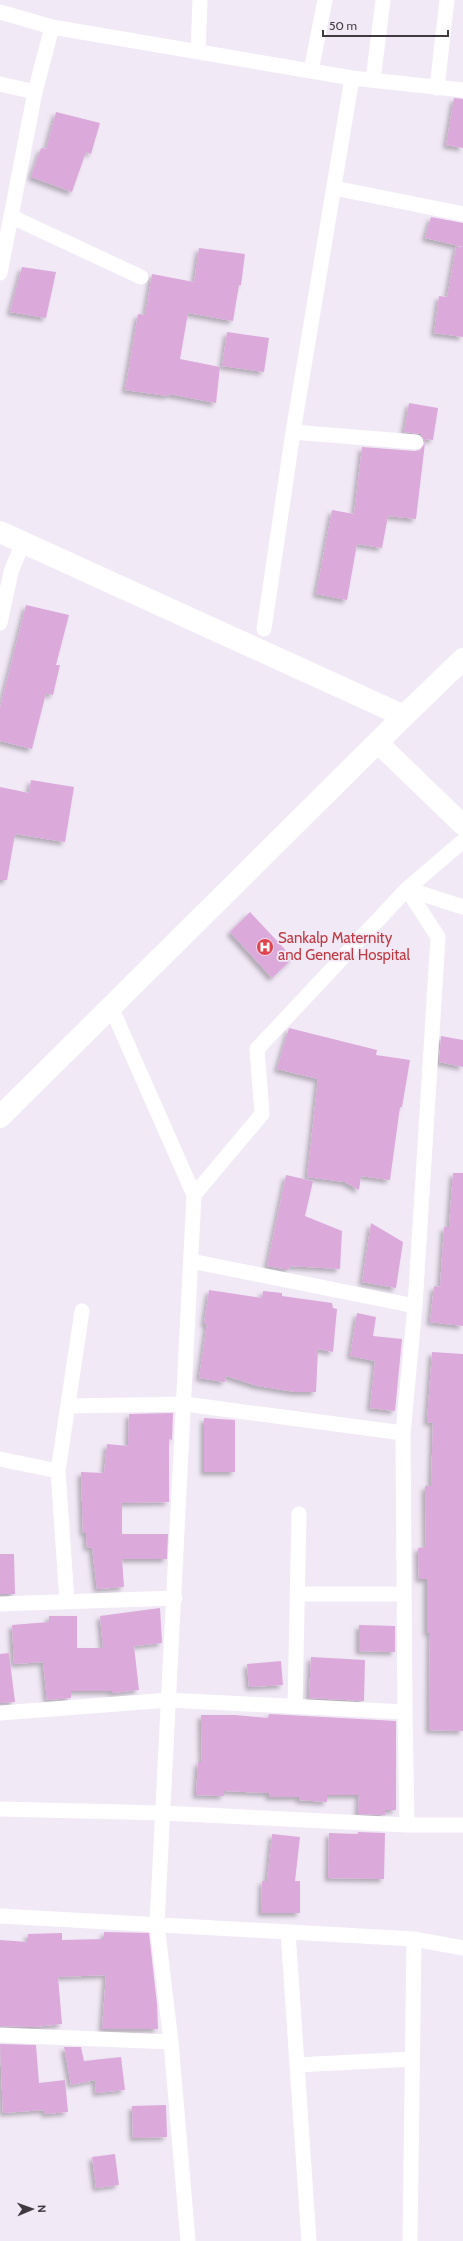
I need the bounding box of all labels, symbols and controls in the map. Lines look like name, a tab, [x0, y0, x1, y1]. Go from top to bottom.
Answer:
scale bar	[323, 12, 448, 38]
text: 50 m	[329, 18, 357, 33]
place label: Sankalp Maternity and General Hospital	[278, 929, 410, 964]
hospital icon: Sankalp Maternity and General Hospital	[255, 937, 275, 957]
north arrow	[12, 2189, 52, 2229]
text: N	[35, 2205, 49, 2213]

